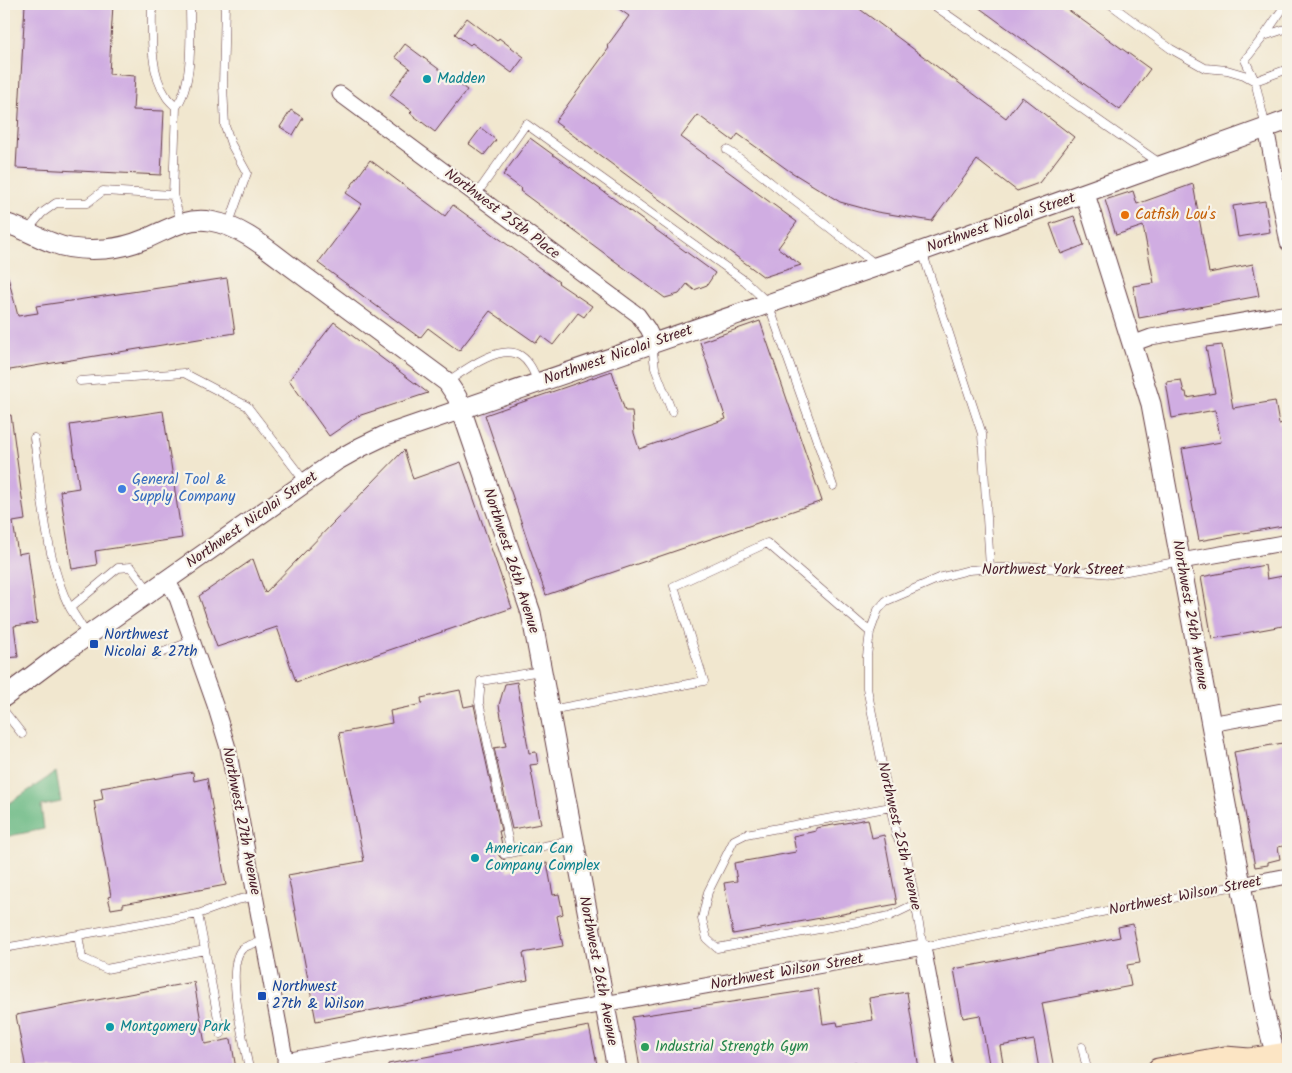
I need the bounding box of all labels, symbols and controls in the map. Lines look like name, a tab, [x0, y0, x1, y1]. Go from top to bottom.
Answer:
place label: Madden	[437, 67, 486, 91]
marker: Madden	[421, 73, 433, 85]
street label: Northwest 25th Place	[439, 162, 565, 266]
street label: Northwest Nicolai Street	[923, 186, 1079, 260]
place label: Catfish Lou's	[1135, 203, 1217, 227]
marker: Catfish Lou's	[1119, 209, 1131, 221]
street label: Northwest Nicolai Street	[540, 318, 696, 392]
street label: Northwest Nicolai Street	[181, 465, 323, 575]
place label: General Tool & Supply Company	[132, 468, 236, 509]
marker: General Tool & Supply Company	[116, 483, 128, 495]
street label: Northwest 26th Avenue	[476, 485, 546, 637]
street label: Northwest 24th Avenue	[1165, 538, 1215, 692]
street label: Northwest York Street	[982, 558, 1124, 582]
place label: Northwest Nicolai & 27th	[104, 623, 198, 664]
marker: Northwest Nicolai & 27th	[88, 638, 100, 650]
street label: Northwest 27th Avenue	[215, 745, 267, 897]
street label: Northwest 25th Avenue	[870, 759, 928, 913]
place label: American Can Company Complex	[485, 837, 600, 878]
marker: American Can Company Complex	[469, 852, 481, 864]
street label: Northwest Wilson Street	[1107, 869, 1264, 923]
street label: Northwest 26th Avenue	[572, 894, 624, 1048]
street label: Northwest Wilson Street	[709, 947, 866, 997]
place label: Northwest 27th & Wilson	[272, 975, 364, 1016]
marker: Northwest 27th & Wilson	[256, 990, 268, 1002]
place label: Montgomery Park	[120, 1015, 231, 1039]
marker: Montgomery Park	[104, 1021, 116, 1033]
place label: Industrial Strength Gym	[655, 1035, 808, 1059]
marker: Industrial Strength Gym	[639, 1041, 651, 1053]

